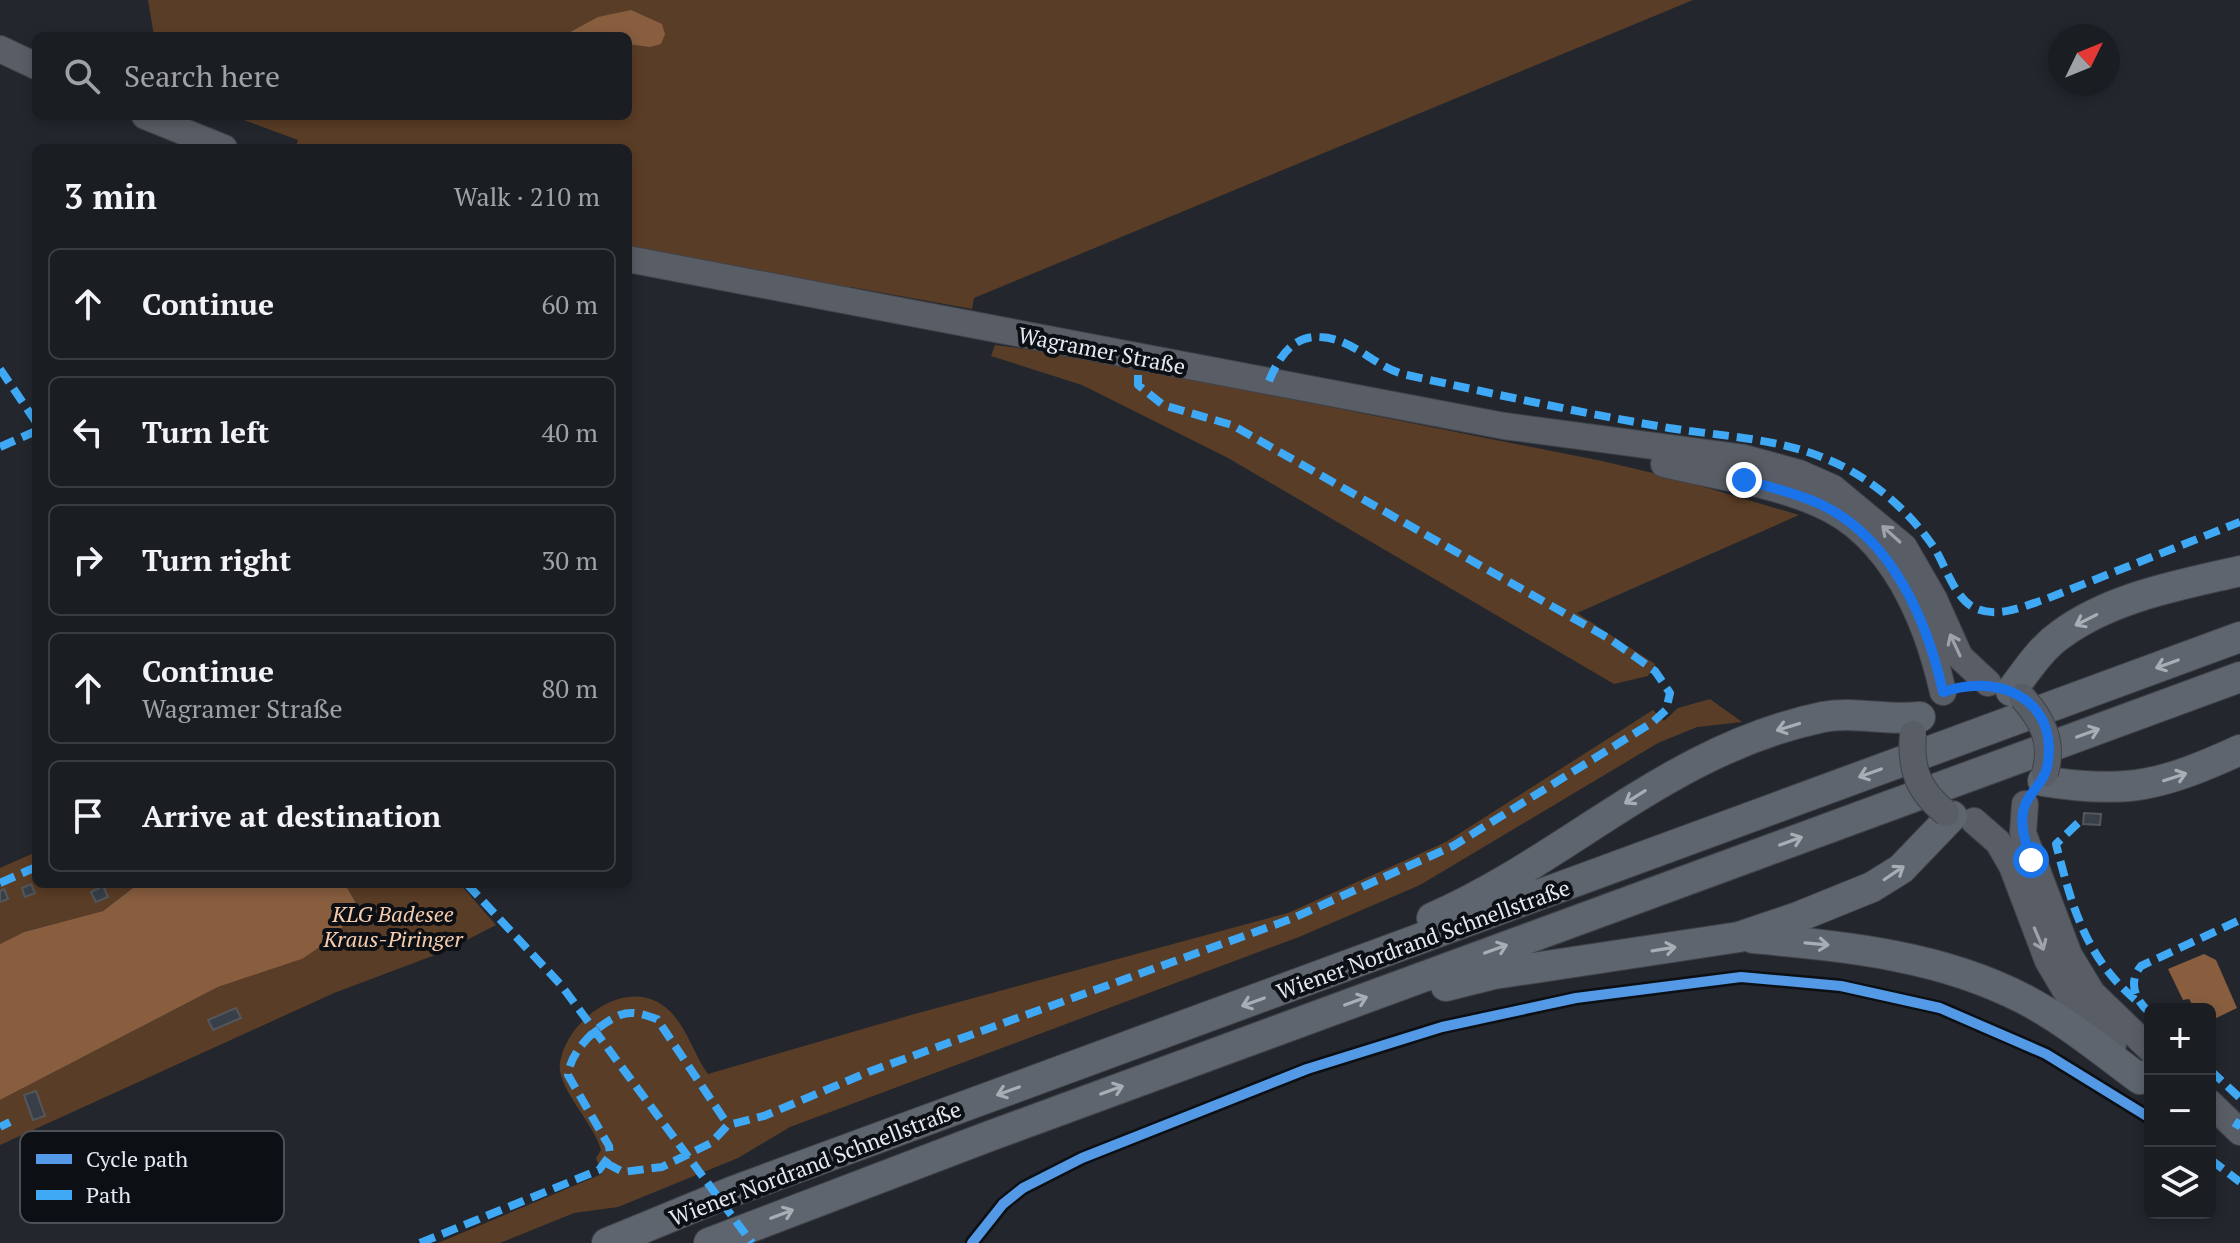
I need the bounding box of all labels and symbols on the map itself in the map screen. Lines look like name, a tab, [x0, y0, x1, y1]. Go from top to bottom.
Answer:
north arrow	[2048, 24, 2120, 96]
street label: Wagramer Straße	[1016, 320, 1188, 380]
route end	[1726, 462, 1762, 498]
one-way arrow	[1881, 525, 1901, 544]
one-way arrow	[2075, 612, 2099, 628]
one-way arrow	[1947, 634, 1962, 658]
one-way arrow	[2155, 658, 2180, 672]
one-way arrow	[1776, 721, 1801, 735]
one-way arrow	[2075, 724, 2100, 739]
one-way arrow	[1858, 766, 1883, 781]
one-way arrow	[2162, 769, 2187, 784]
one-way arrow	[1624, 789, 1647, 805]
one-way arrow	[1779, 833, 1803, 847]
route start	[2013, 842, 2049, 878]
one-way arrow	[1883, 864, 1905, 881]
street label: Wiener Nordrand Schnellstraße	[1272, 872, 1574, 1006]
park label: KLG Badesee Kraus-Piringer	[322, 899, 464, 953]
one-way arrow	[2032, 926, 2047, 951]
one-way arrow	[1803, 937, 1829, 952]
one-way arrow	[1651, 940, 1676, 955]
one-way arrow	[1484, 941, 1509, 956]
one-way arrow	[1344, 992, 1369, 1007]
one-way arrow	[1241, 995, 1266, 1010]
one-way arrow	[1100, 1082, 1125, 1097]
one-way arrow	[997, 1085, 1021, 1099]
street label: Wiener Nordrand Schnellstraße	[665, 1094, 965, 1232]
legend	[20, 1131, 284, 1223]
text: Cycle path	[86, 1144, 188, 1173]
text: Path	[86, 1180, 131, 1209]
one-way arrow	[769, 1206, 794, 1220]

